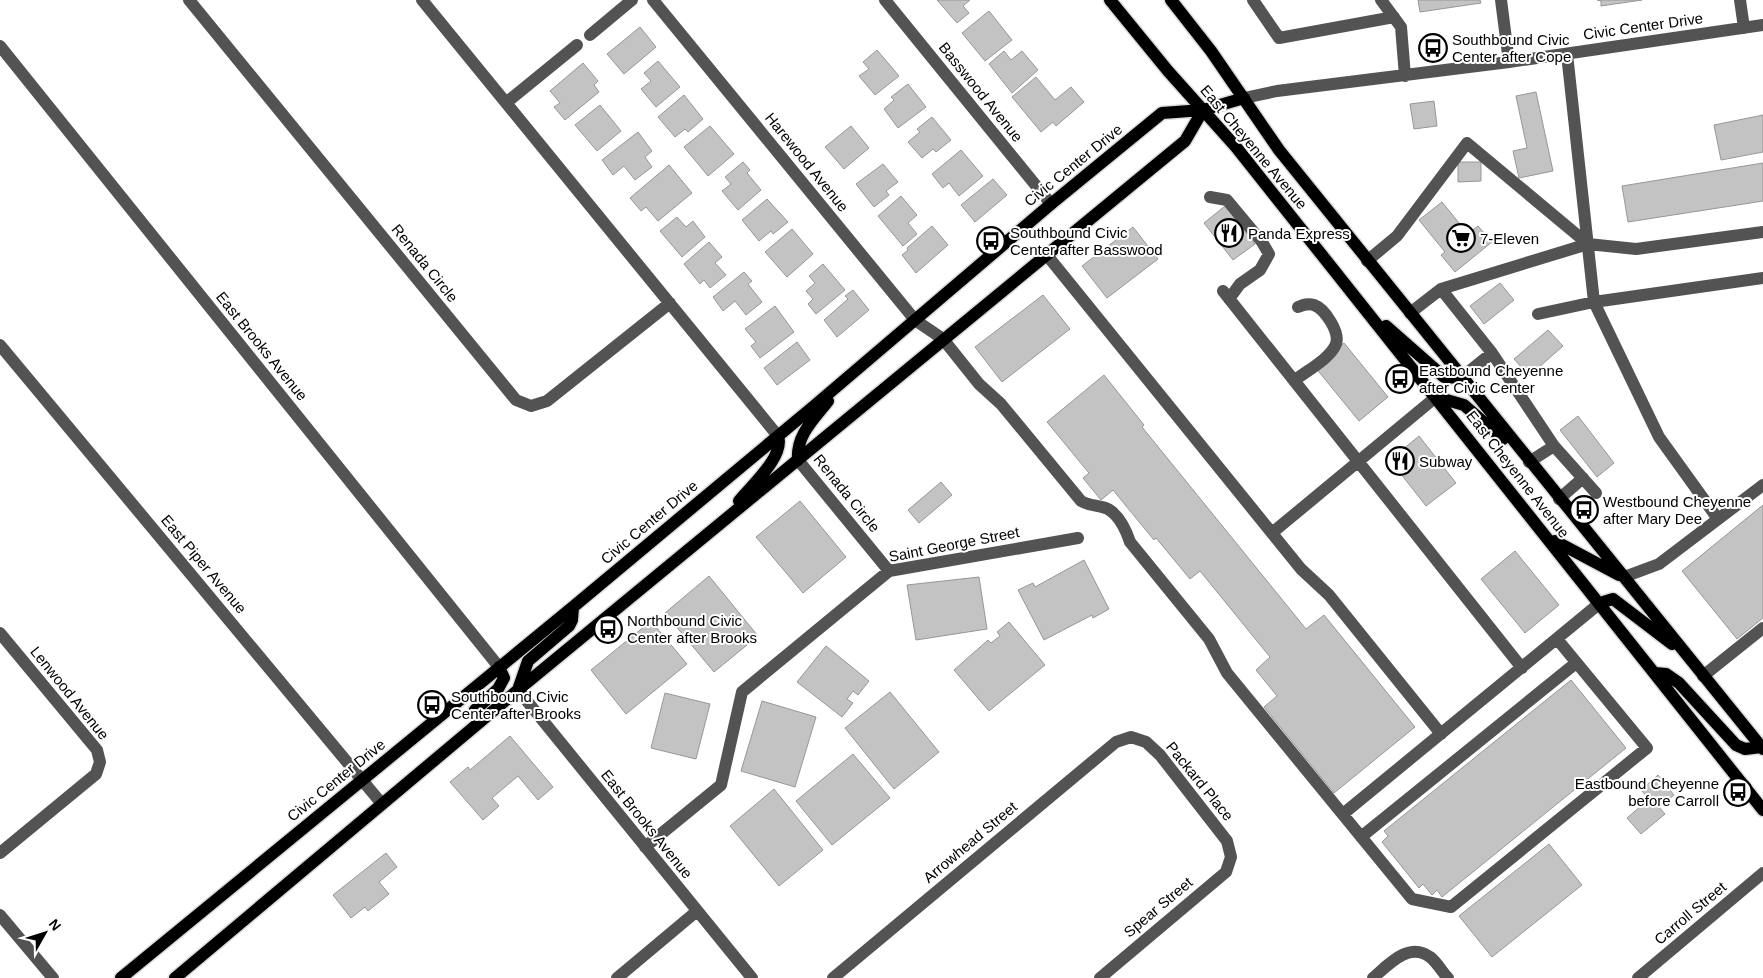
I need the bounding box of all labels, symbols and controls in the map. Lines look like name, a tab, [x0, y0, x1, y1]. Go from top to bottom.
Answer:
street label: Civic Center Drive	[1582, 9, 1704, 43]
place label: Southbound Civic Center after Cope	[1452, 31, 1571, 65]
bus stop icon: Southbound Civic Center after Cope	[1418, 33, 1448, 63]
street label: Basswood Avenue	[936, 39, 1026, 145]
street label: East Cheyenne Avenue	[1197, 82, 1311, 212]
street label: Harewood Avenue	[762, 109, 852, 215]
street label: Civic Center Drive	[1021, 120, 1125, 210]
restaurant icon: Panda Express	[1214, 218, 1244, 248]
street label: Renada Circle	[388, 221, 462, 305]
supermarket icon: 7-Eleven	[1446, 223, 1476, 253]
place label: Southbound Civic Center after Basswood	[1010, 224, 1163, 258]
place label: Panda Express	[1248, 225, 1350, 242]
bus stop icon: Southbound Civic Center after Basswood	[976, 226, 1006, 256]
place label: 7-Eleven	[1480, 230, 1539, 247]
street label: East Brooks Avenue	[213, 288, 311, 404]
place label: Eastbound Cheyenne after Civic Center	[1419, 362, 1563, 396]
bus stop icon: Eastbound Cheyenne after Civic Center	[1385, 364, 1415, 394]
street label: East Cheyenne Avenue	[1463, 407, 1573, 541]
restaurant icon: Subway	[1385, 446, 1415, 476]
street label: Renada Circle	[810, 451, 884, 535]
place label: Subway	[1419, 453, 1473, 470]
street label: Civic Center Drive	[597, 477, 701, 567]
place label: Westbound Cheyenne after Mary Dee	[1603, 493, 1751, 527]
bus stop icon: Westbound Cheyenne after Mary Dee	[1569, 495, 1599, 525]
street label: East Piper Avenue	[158, 511, 250, 617]
street label: Saint George Street	[887, 523, 1022, 565]
place label: Northbound Civic Center after Brooks	[627, 612, 757, 646]
bus stop icon: Northbound Civic Center after Brooks	[593, 614, 623, 644]
street label: Lenwood Avenue	[27, 643, 113, 743]
place label: Southbound Civic Center after Brooks	[451, 688, 581, 722]
bus stop icon: Southbound Civic Center after Brooks	[417, 690, 447, 720]
street label: Civic Center Drive	[284, 735, 388, 825]
street label: Packard Place	[1163, 738, 1237, 824]
street label: East Brooks Avenue	[598, 766, 696, 882]
place label: Eastbound Cheyenne before Carroll	[1575, 775, 1719, 809]
bus stop icon: Eastbound Cheyenne before Carroll	[1723, 777, 1753, 807]
street label: Arrowhead Street	[920, 797, 1021, 886]
street label: Spear Street	[1120, 873, 1196, 941]
street label: Carroll Street	[1651, 878, 1730, 948]
north arrow	[20, 908, 70, 958]
text: N	[46, 916, 65, 934]

